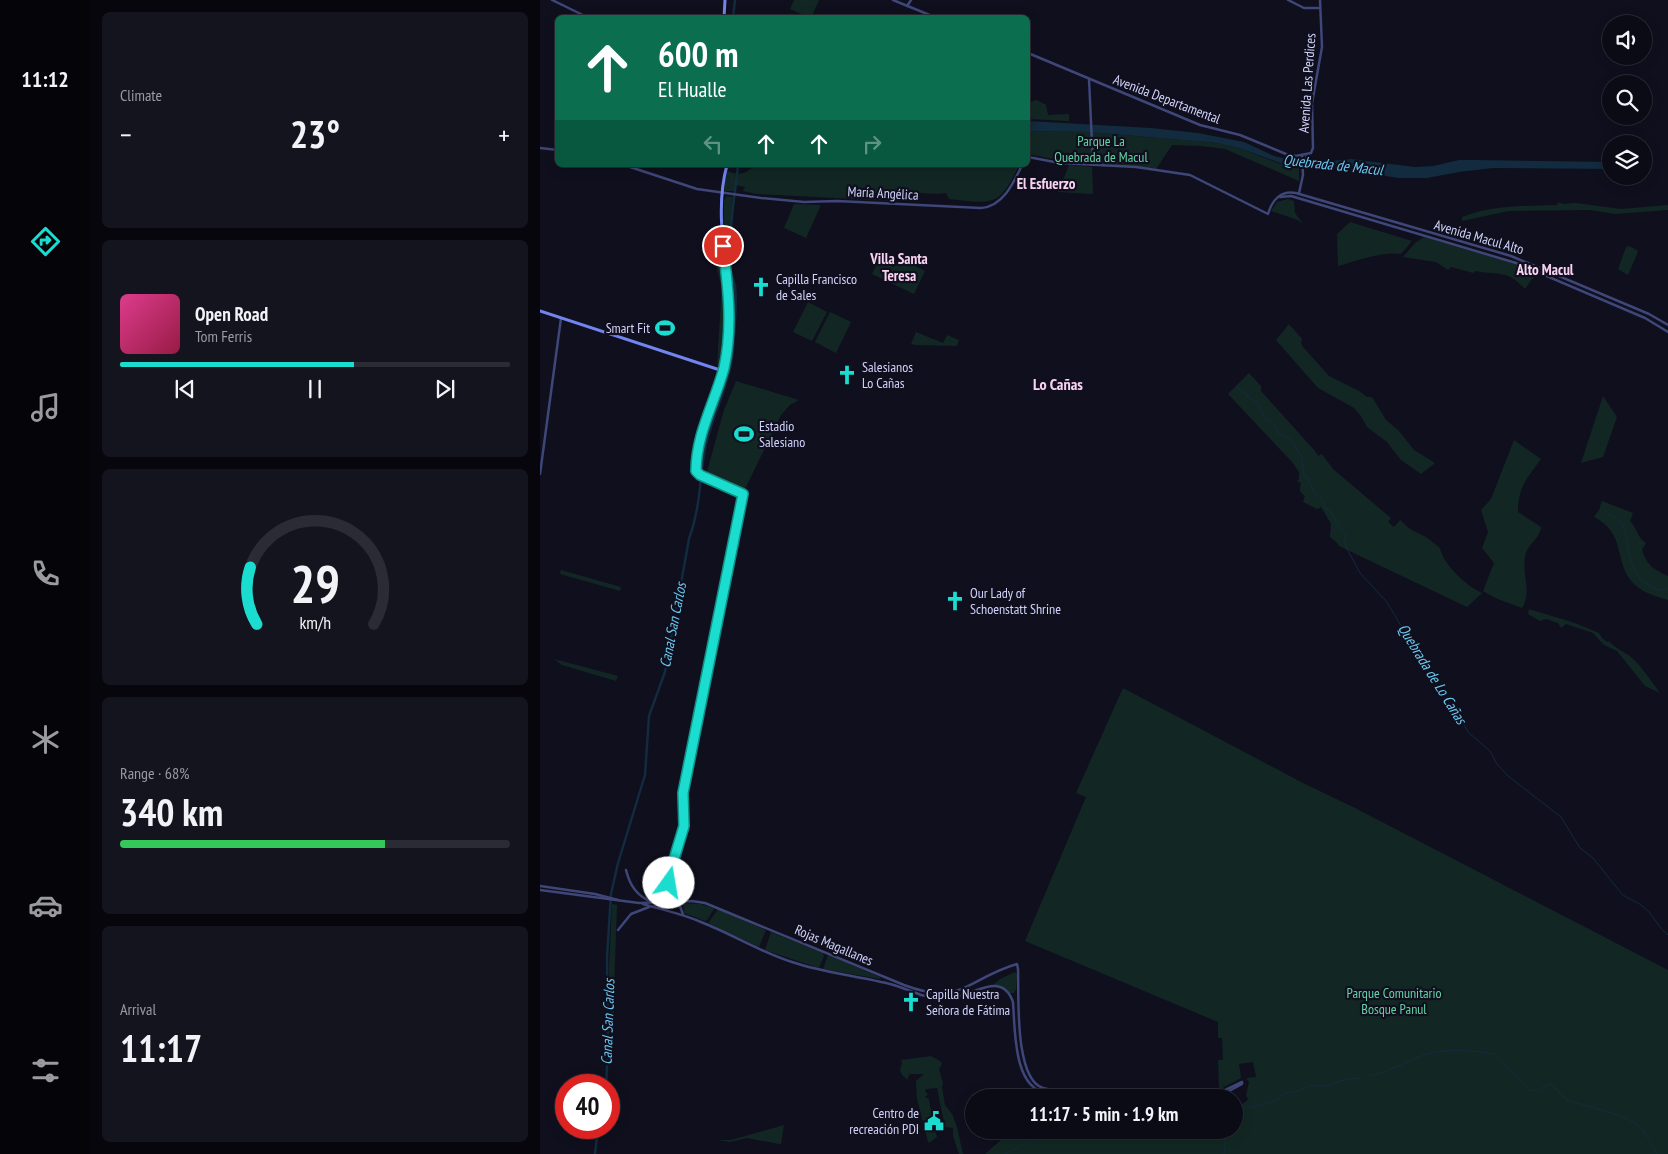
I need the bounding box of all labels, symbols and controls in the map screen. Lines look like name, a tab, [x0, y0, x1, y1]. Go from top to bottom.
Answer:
map controls	[1602, 15, 1652, 185]
button: sound	[1602, 15, 1652, 65]
text: 600 m	[658, 31, 739, 77]
street label: Avenida Las Perdices	[1295, 32, 1319, 134]
icon: ahead	[575, 35, 640, 100]
text: 11:12	[21, 65, 69, 93]
street label: Avenida Departamental	[1111, 70, 1224, 128]
text: El Hualle	[658, 75, 727, 103]
button: search	[1602, 75, 1652, 125]
text: Climate	[120, 85, 162, 105]
text: 23°	[290, 109, 340, 158]
text: −	[120, 116, 132, 153]
text: +	[498, 116, 510, 153]
icon: left	[699, 130, 727, 158]
icon: ahead	[752, 130, 780, 158]
icon: ahead	[805, 130, 833, 158]
icon: right	[858, 130, 886, 158]
park label: Parque La Quebrada de Macul	[1054, 132, 1148, 166]
button: layers	[1602, 135, 1652, 185]
water label: Quebrada de Macul	[1282, 150, 1385, 179]
district label: El Esfuerzo	[1017, 174, 1076, 193]
street label: María Angélica	[847, 182, 919, 204]
street label: Avenida Macul Alto	[1432, 216, 1526, 258]
icon: directions	[28, 224, 63, 259]
pin	[702, 225, 744, 267]
icon: arrive	[709, 232, 737, 260]
district label: Villa Santa Teresa	[869, 249, 928, 285]
district label: Alto Macul	[1515, 260, 1574, 279]
place label: Capilla Francisco de Sales	[776, 270, 857, 304]
church icon: Capilla Francisco de Sales	[750, 276, 772, 298]
text: Open Road	[195, 302, 268, 326]
sports icon: Smart Fit	[654, 317, 676, 339]
place label: Smart Fit	[606, 319, 650, 337]
text: Tom Ferris	[195, 326, 252, 346]
place label: Salesianos Lo Cañas	[862, 358, 913, 392]
church icon: Salesianos Lo Cañas	[836, 364, 858, 386]
district label: Lo Cañas	[1033, 374, 1083, 394]
icon: previous	[171, 375, 199, 403]
icon: pause	[301, 375, 329, 403]
icon: next	[431, 375, 459, 403]
icon: music	[28, 390, 63, 425]
place label: Estadio Salesiano	[759, 417, 805, 451]
sports icon: Estadio Salesiano	[733, 423, 755, 445]
text: 29	[290, 550, 340, 617]
icon: phone	[28, 556, 63, 591]
water label: Canal San Carlos	[655, 579, 690, 669]
place label: Our Lady of Schoenstatt Shrine	[970, 584, 1061, 618]
church icon: Our Lady of Schoenstatt Shrine	[944, 590, 966, 612]
text: km/h	[299, 611, 331, 634]
water label: Quebrada de Lo Cañas	[1394, 620, 1472, 729]
icon: climate	[28, 722, 63, 757]
text: Range · 68%	[120, 763, 189, 783]
text: 340 km	[120, 787, 223, 836]
position arrow	[642, 856, 694, 908]
icon: car	[28, 888, 63, 923]
street label: Rojas Magallanes	[792, 920, 876, 970]
water label: Canal San Carlos	[597, 977, 619, 1065]
park label: Parque Comunitario Bosque Panul	[1346, 984, 1442, 1018]
place label: Capilla Nuestra Señora de Fátima	[926, 985, 1010, 1019]
church icon: Capilla Nuestra Señora de Fátima	[900, 991, 922, 1013]
text: Arrival	[120, 999, 156, 1019]
text: 11:17	[120, 1023, 202, 1072]
icon: filters	[28, 1053, 63, 1088]
speed limit sign: 40	[555, 1074, 620, 1139]
text: 11:17 · 5 min · 1.9 km	[1030, 1102, 1178, 1126]
place label: Centro de recreación PDI	[849, 1104, 919, 1138]
public building icon: Centro de recreación PDI	[923, 1110, 945, 1132]

